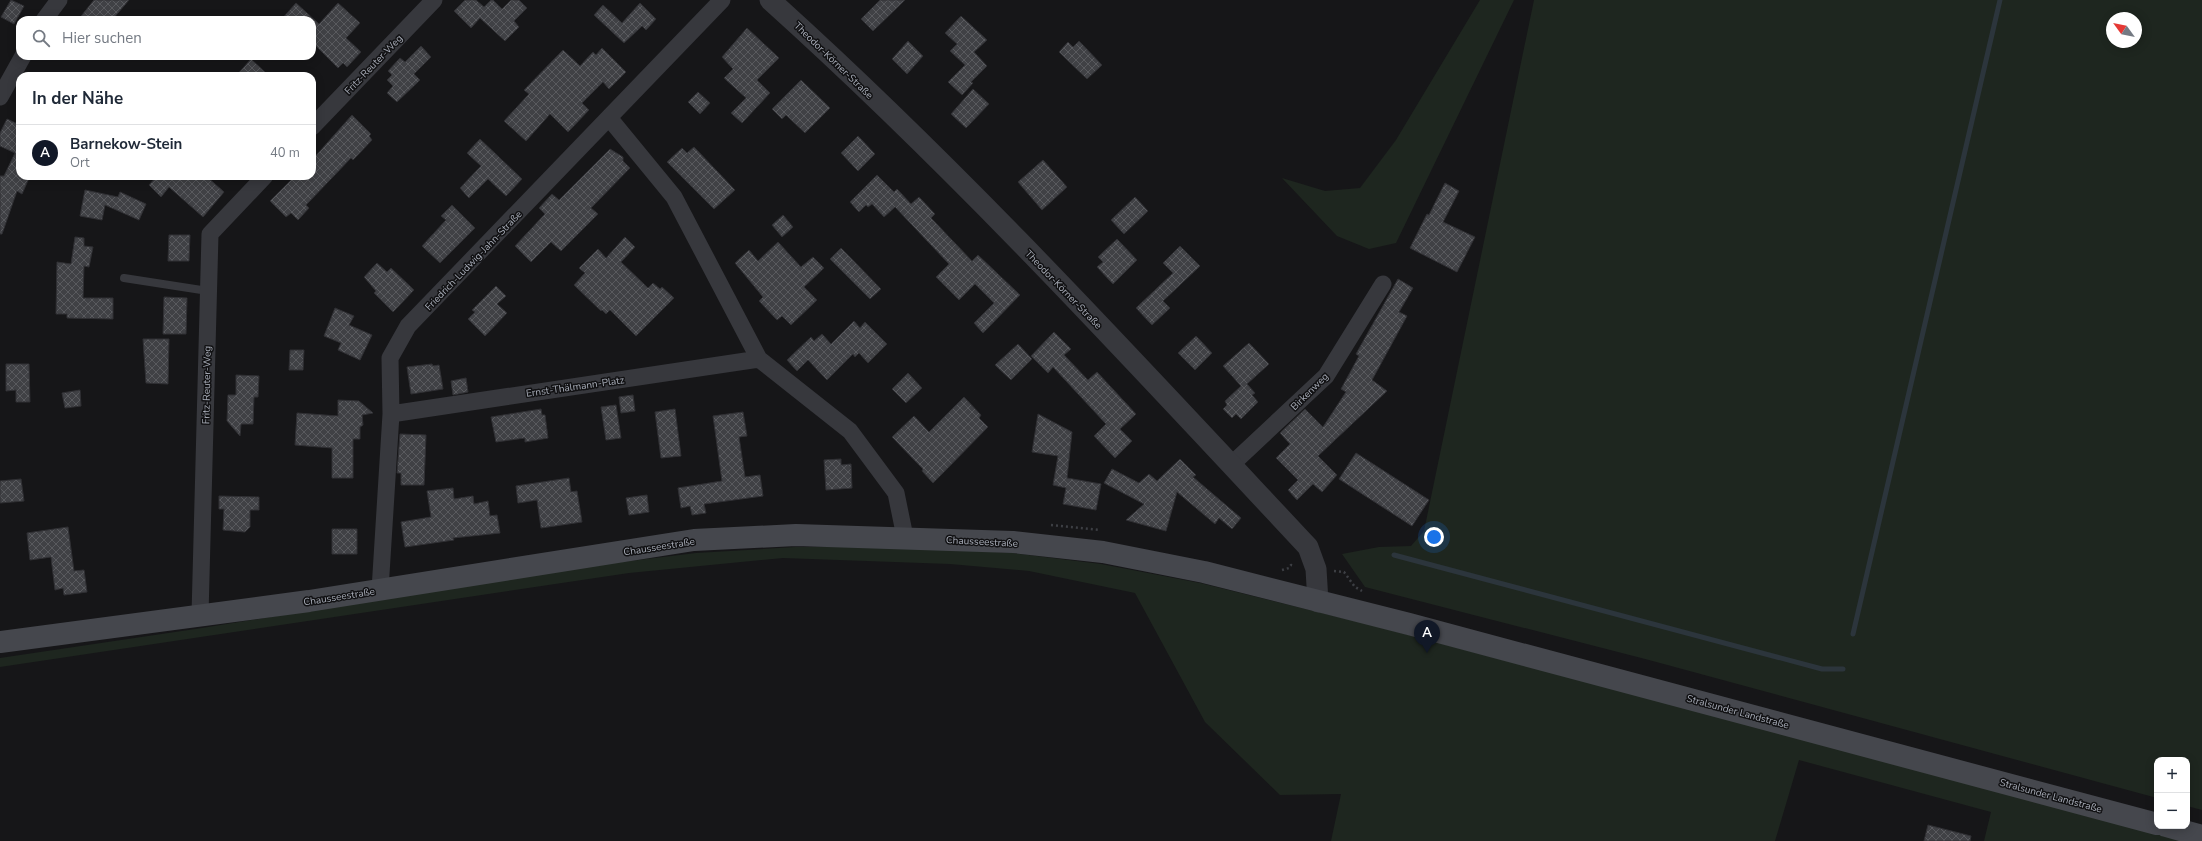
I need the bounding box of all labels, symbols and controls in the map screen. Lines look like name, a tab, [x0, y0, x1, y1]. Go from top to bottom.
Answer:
north arrow	[2106, 12, 2142, 48]
search box	[16, 16, 316, 60]
street label: Theodor-Körner-Straße	[791, 19, 876, 102]
icon: search	[30, 27, 52, 49]
text: Hier suchen	[62, 28, 142, 48]
street label: Fritz-Reuter-Weg	[342, 32, 406, 98]
text: In der Nähe	[32, 87, 123, 110]
text: Barnekow-Stein	[70, 134, 182, 154]
text: A	[40, 144, 50, 162]
text: 40 m	[270, 144, 300, 162]
text: Ort	[70, 154, 90, 172]
street label: Friedrich-Ludwig-Jahn-Straße	[422, 208, 525, 314]
street label: Theodor-Körner-Straße	[1022, 247, 1105, 332]
street label: Fritz-Reuter-Weg	[199, 346, 215, 424]
street label: Birkenweg	[1288, 370, 1332, 414]
street label: Ernst-Thälmann-Platz	[525, 373, 626, 401]
your location	[1424, 527, 1444, 547]
street label: Chausseestraße	[946, 533, 1018, 551]
street label: Chausseestraße	[622, 534, 696, 560]
street label: Chausseestraße	[302, 584, 376, 610]
pin: A	[1414, 620, 1440, 653]
street label: Stralsunder Landstraße	[1685, 692, 1791, 732]
map controls	[2154, 757, 2190, 829]
button: +	[2154, 757, 2190, 793]
street label: Stralsunder Landstraße	[1998, 776, 2104, 816]
button: −	[2154, 793, 2190, 829]

